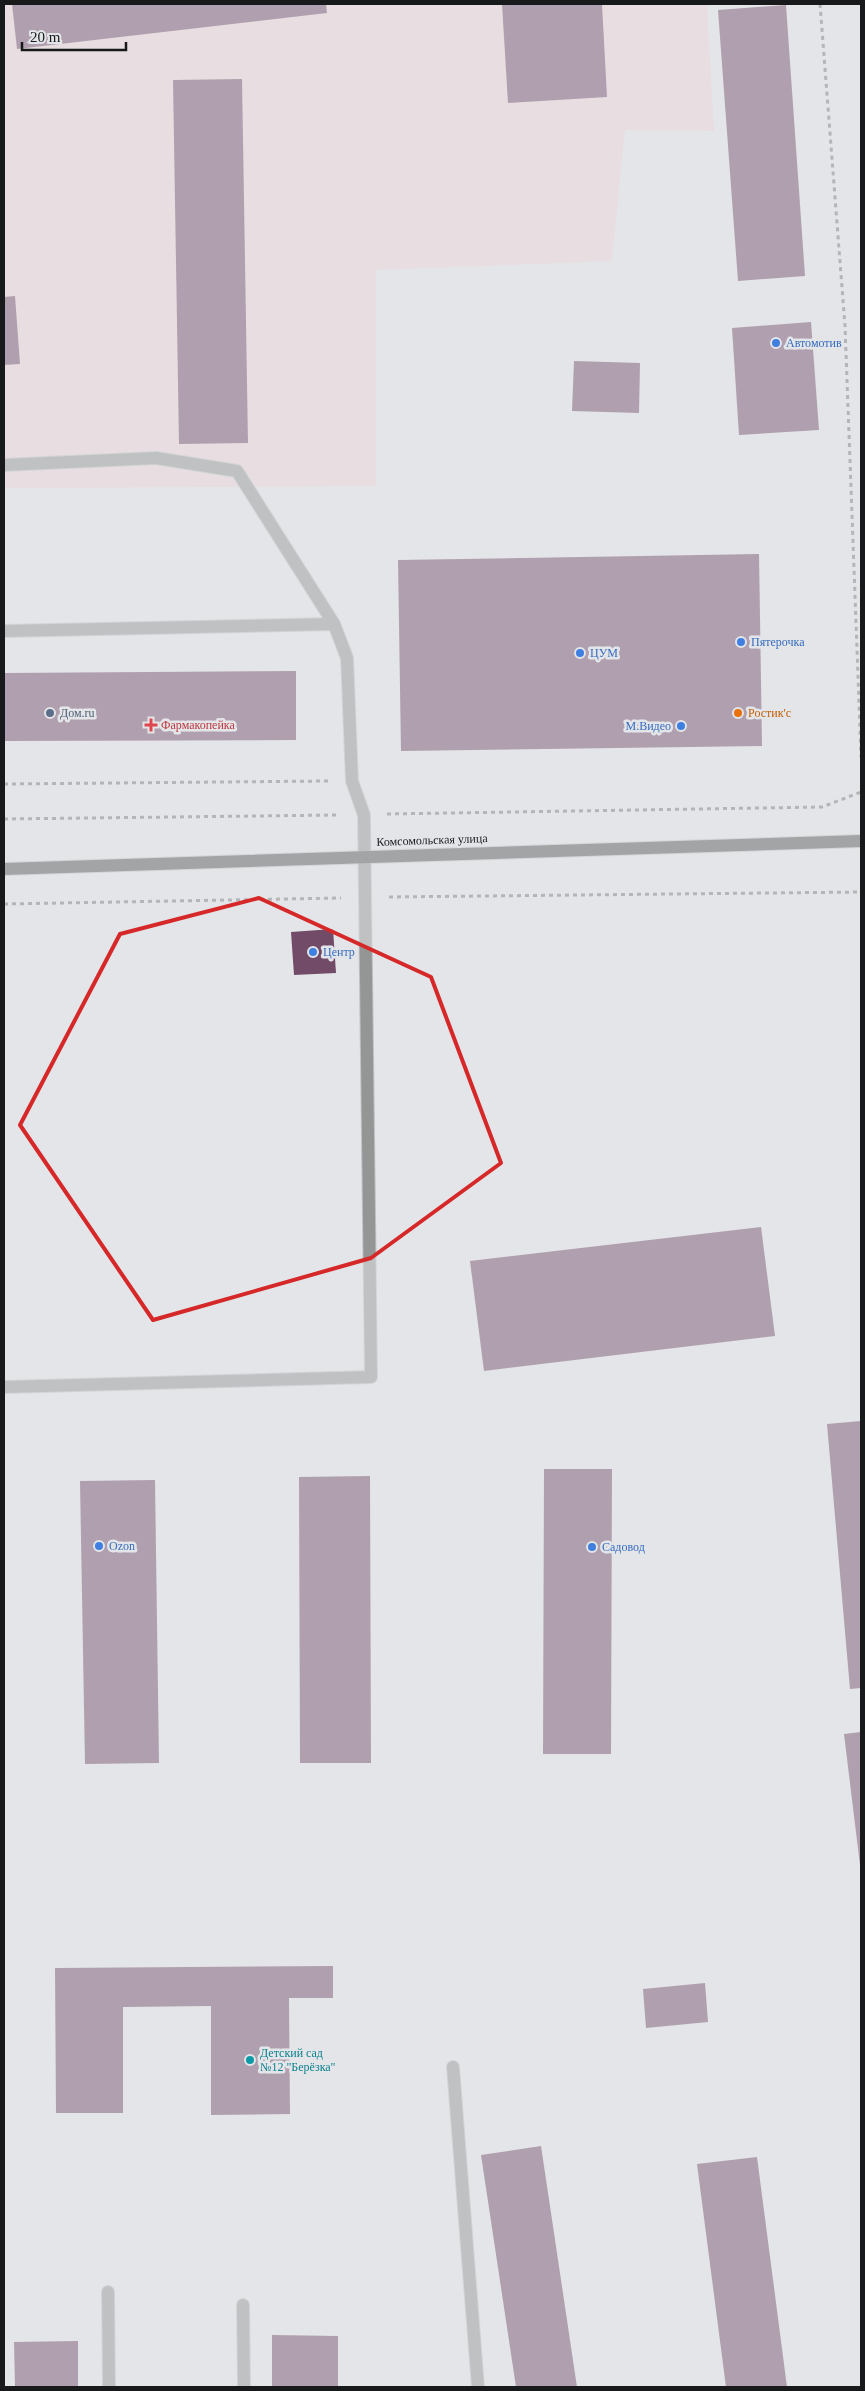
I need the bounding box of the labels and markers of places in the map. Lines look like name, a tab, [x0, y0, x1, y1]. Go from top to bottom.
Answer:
place label: Автомотив	[786, 336, 842, 350]
marker: Автомотив	[770, 337, 782, 349]
place label: Пятерочка	[751, 635, 805, 649]
marker: Пятерочка	[735, 636, 747, 648]
place label: ЦУМ	[590, 646, 618, 660]
marker: ЦУМ	[574, 647, 586, 659]
place label: Дом.ru	[60, 706, 95, 720]
place label: Ростик'с	[748, 706, 791, 720]
marker: Дом.ru	[44, 707, 56, 719]
marker: Ростик'с	[732, 707, 744, 719]
place label: Фармакопейка	[161, 718, 236, 732]
marker: Фармакопейка	[145, 719, 157, 731]
place label: М.Видео	[625, 719, 671, 733]
marker: М.Видео	[675, 720, 687, 732]
place label: Центр	[323, 945, 355, 959]
marker: Центр	[307, 946, 319, 958]
place label: Ozon	[109, 1539, 135, 1553]
marker: Ozon	[93, 1540, 105, 1552]
place label: Садовод	[602, 1540, 645, 1554]
marker: Садовод	[586, 1541, 598, 1553]
place label: Детский сад №12 "Берёзка"	[260, 2046, 336, 2074]
marker: Детский сад №12 "Берёзка"	[244, 2054, 256, 2066]

